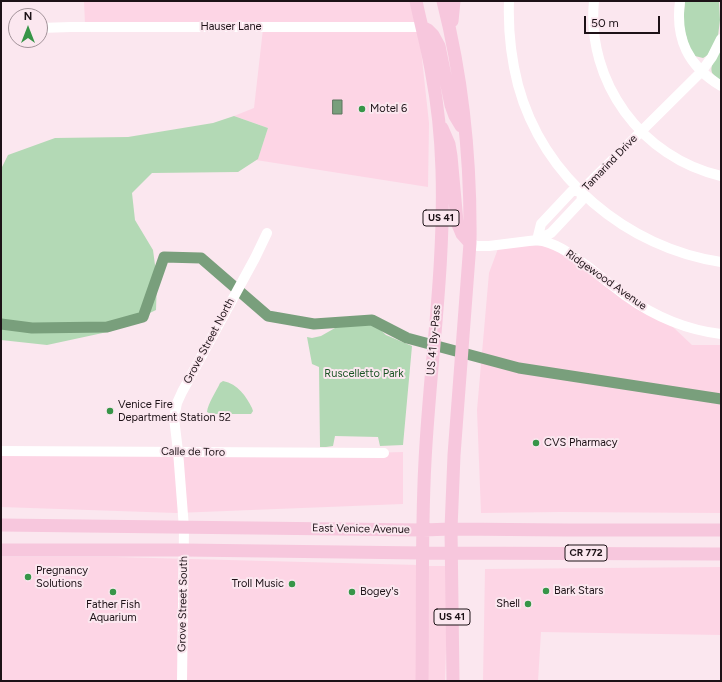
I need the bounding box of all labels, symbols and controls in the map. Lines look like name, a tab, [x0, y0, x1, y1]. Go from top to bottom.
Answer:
north arrow	[8, 8, 48, 48]
scale bar	[586, 8, 662, 34]
text: N	[24, 10, 32, 23]
text: 50 m	[591, 16, 619, 30]
street label: Hauser Lane	[200, 20, 262, 34]
place label: Motel 6	[370, 102, 407, 116]
marker: Motel 6	[357, 104, 367, 114]
street label: Tamarind Drive	[580, 132, 640, 194]
road number: US 41	[423, 210, 459, 226]
street label: Ridgewood Avenue	[563, 247, 649, 313]
street label: Grove Street North	[181, 296, 237, 386]
street label: US 41 By-Pass	[424, 304, 444, 376]
park label: Ruscelletto Park	[324, 367, 404, 381]
place label: Venice Fire Department Station 52	[118, 398, 231, 424]
marker: Venice Fire Department Station 52	[105, 406, 115, 416]
place label: CVS Pharmacy	[544, 436, 617, 450]
marker: CVS Pharmacy	[531, 438, 541, 448]
street label: Calle de Toro	[161, 445, 225, 459]
street label: East Venice Avenue	[312, 522, 410, 536]
road number: CR 772	[565, 545, 607, 561]
street label: Grove Street South	[176, 556, 190, 652]
place label: Pregnancy Solutions	[36, 564, 88, 590]
marker: Pregnancy Solutions	[23, 572, 33, 582]
place label: Troll Music	[232, 577, 284, 591]
marker: Troll Music	[287, 579, 297, 589]
place label: Bark Stars	[554, 584, 603, 598]
place label: Bogey's	[360, 585, 399, 599]
marker: Bark Stars	[541, 586, 551, 596]
marker: Father Fish Aquarium	[108, 587, 118, 597]
marker: Bogey's	[347, 587, 357, 597]
place label: Shell	[496, 597, 520, 611]
place label: Father Fish Aquarium	[86, 598, 140, 624]
marker: Shell	[523, 599, 533, 609]
road number: US 41	[434, 609, 470, 625]

